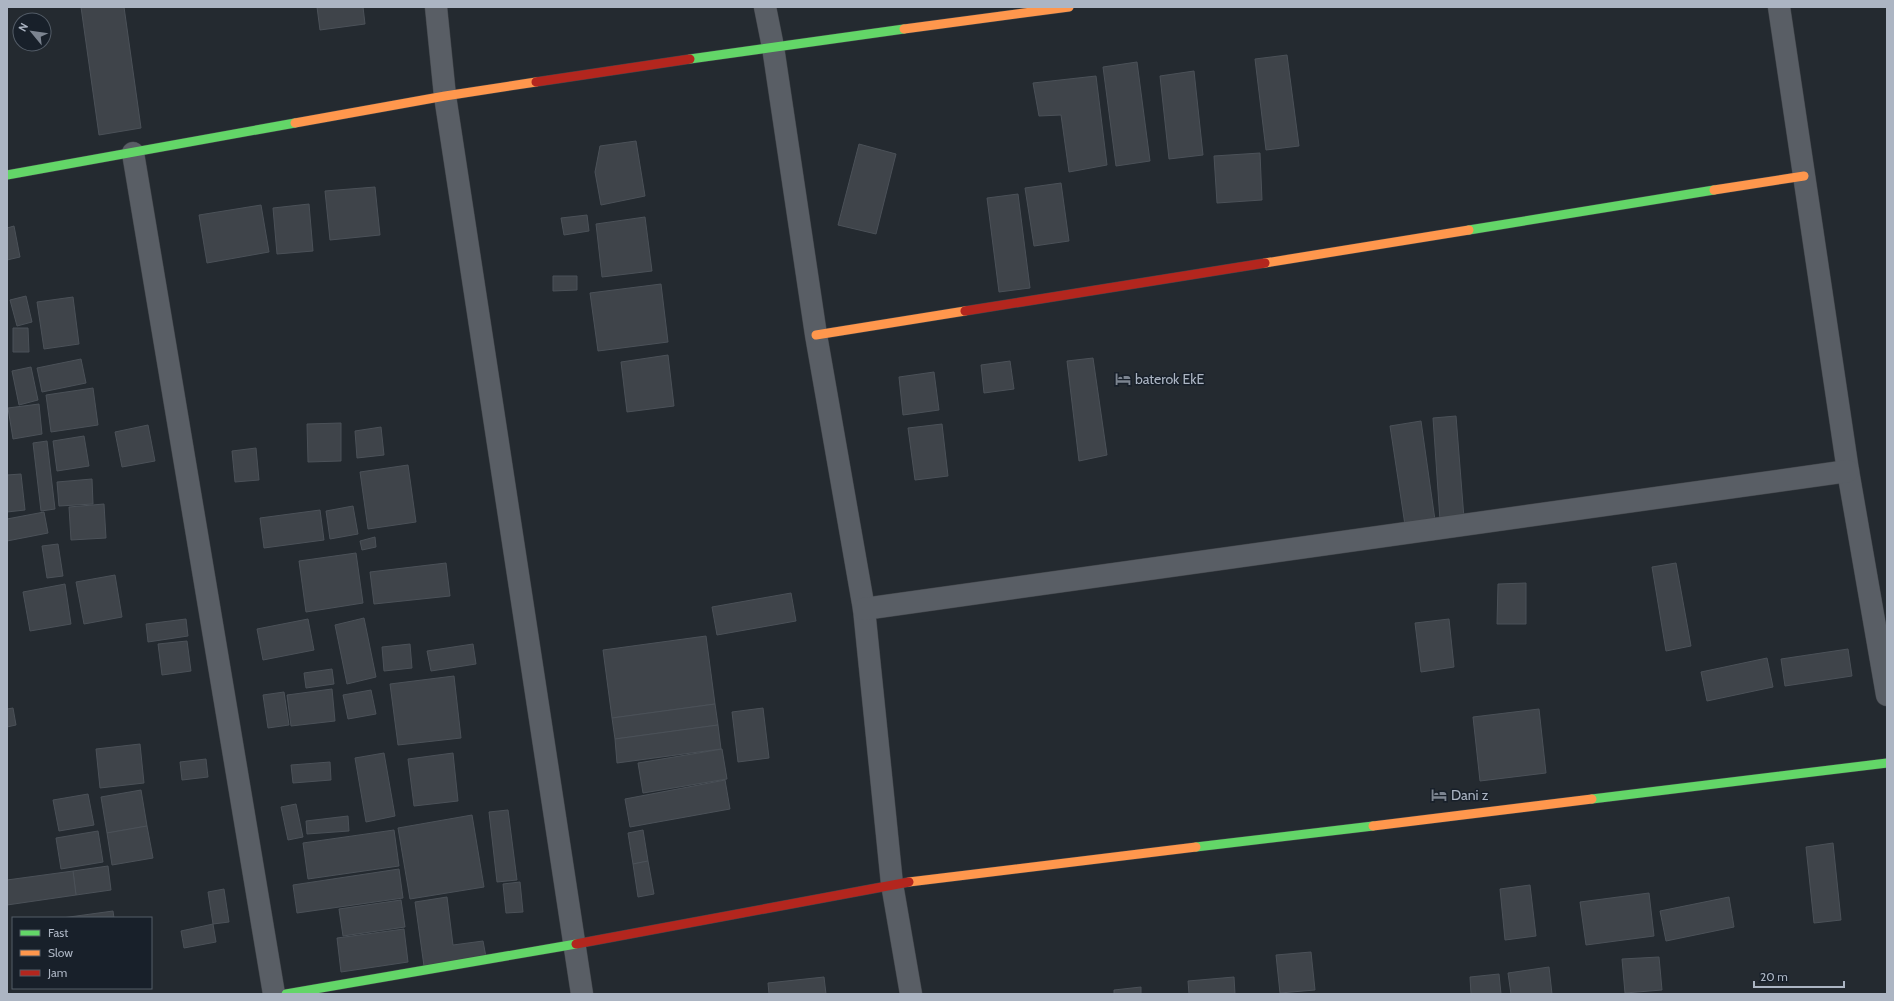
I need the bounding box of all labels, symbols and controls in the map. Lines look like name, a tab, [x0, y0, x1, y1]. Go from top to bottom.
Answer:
north arrow	[12, 12, 52, 52]
text: N	[15, 20, 31, 34]
hotel icon: baterok EkE	[1114, 370, 1132, 388]
place label: baterok EkE	[1135, 370, 1205, 388]
hotel icon: Dani z	[1430, 786, 1448, 804]
place label: Dani z	[1451, 786, 1489, 804]
legend	[12, 917, 152, 989]
text: Fast	[48, 925, 68, 940]
text: Slow	[48, 945, 73, 960]
scale bar	[1754, 963, 1844, 989]
text: Jam	[47, 965, 67, 980]
text: 20 m	[1760, 969, 1788, 984]

